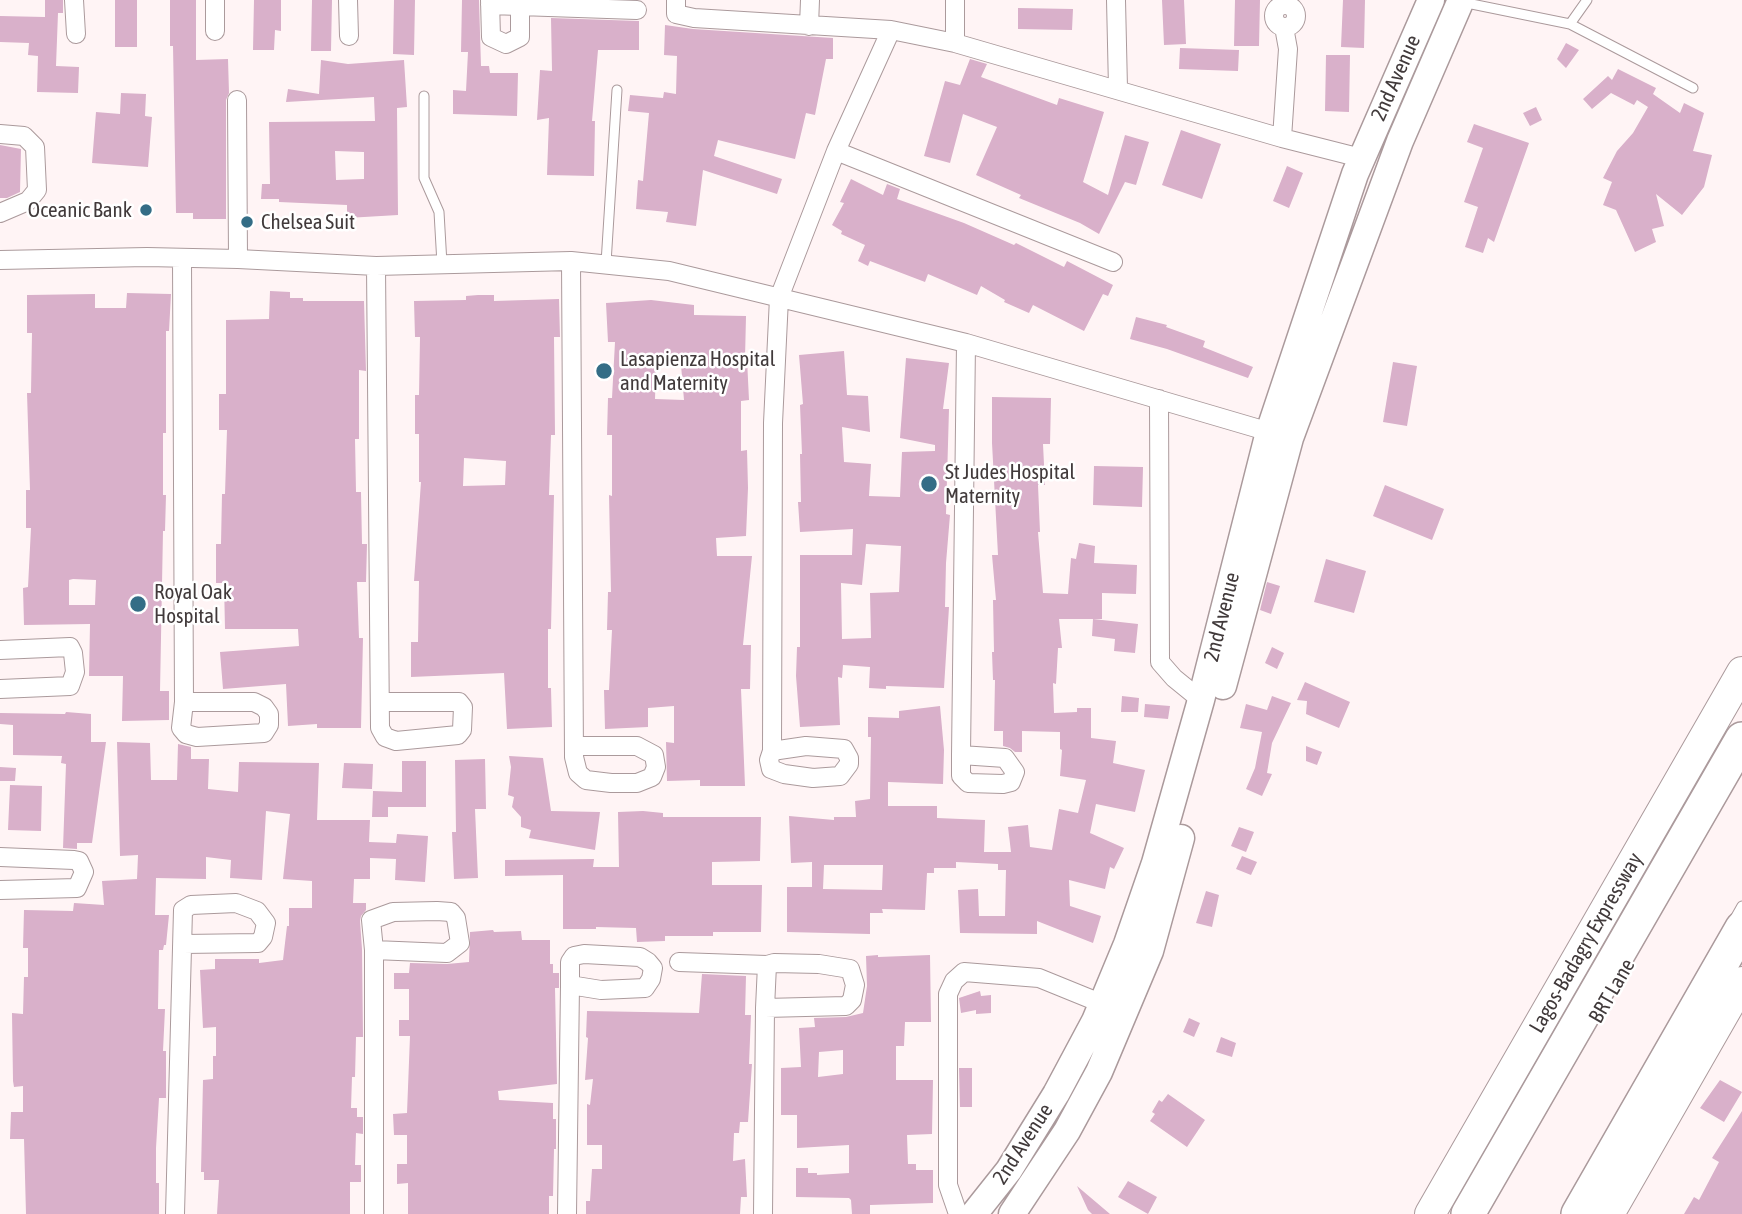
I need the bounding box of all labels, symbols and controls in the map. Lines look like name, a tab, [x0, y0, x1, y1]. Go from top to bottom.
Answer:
street label: 2nd Avenue	[1366, 31, 1426, 125]
place label: Oceanic Bank	[28, 197, 132, 223]
marker: Oceanic Bank	[138, 202, 154, 218]
place label: Chelsea Suit	[261, 209, 355, 235]
marker: Chelsea Suit	[239, 214, 255, 230]
place label: Lasapienza Hospital and Maternity	[620, 346, 775, 396]
marker: Lasapienza Hospital and Maternity	[594, 361, 614, 381]
place label: St Judes Hospital Maternity	[945, 459, 1075, 509]
marker: St Judes Hospital Maternity	[919, 474, 939, 494]
street label: 2nd Avenue	[1199, 570, 1245, 664]
place label: Royal Oak Hospital	[154, 579, 232, 629]
marker: Royal Oak Hospital	[128, 594, 148, 614]
street label: Lagos-Badagry Expressway	[1524, 848, 1648, 1038]
street label: BRT Lane	[1584, 954, 1640, 1028]
street label: 2nd Avenue	[988, 1099, 1058, 1189]

